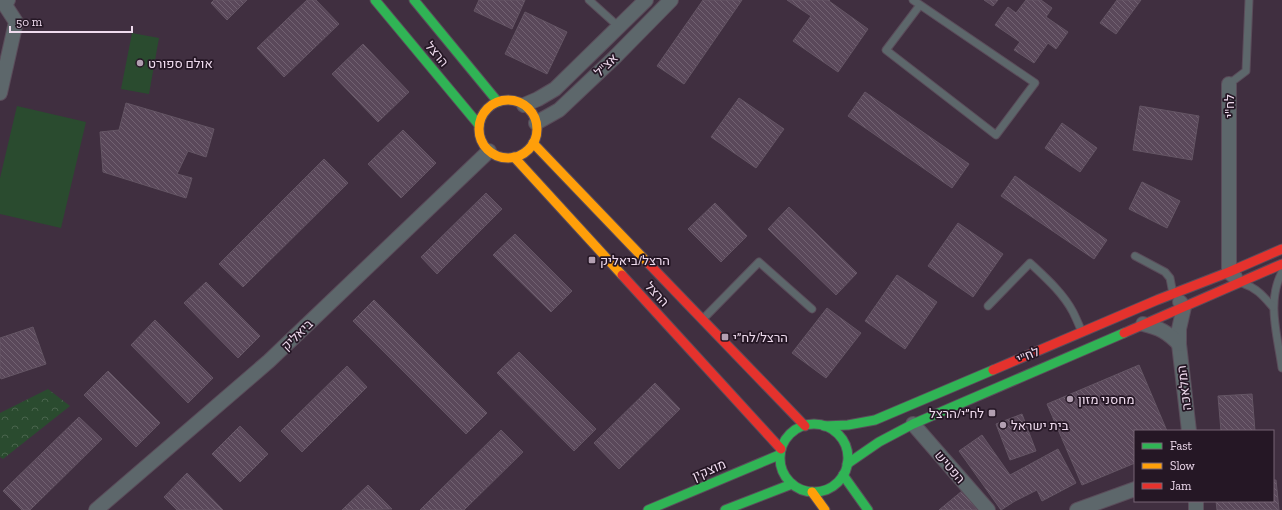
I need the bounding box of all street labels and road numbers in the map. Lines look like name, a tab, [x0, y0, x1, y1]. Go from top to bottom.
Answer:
street label: הרצל	[422, 39, 452, 69]
street label: אצ"ל	[591, 50, 621, 80]
street label: לח"י	[1222, 94, 1237, 118]
street label: הרצל	[642, 279, 672, 309]
street label: ביאליק	[278, 316, 316, 354]
street label: לח"י	[1014, 343, 1042, 366]
street label: המלאכה	[1174, 364, 1194, 412]
street label: הפטיש	[932, 448, 968, 486]
street label: מוצקין	[690, 456, 728, 484]

